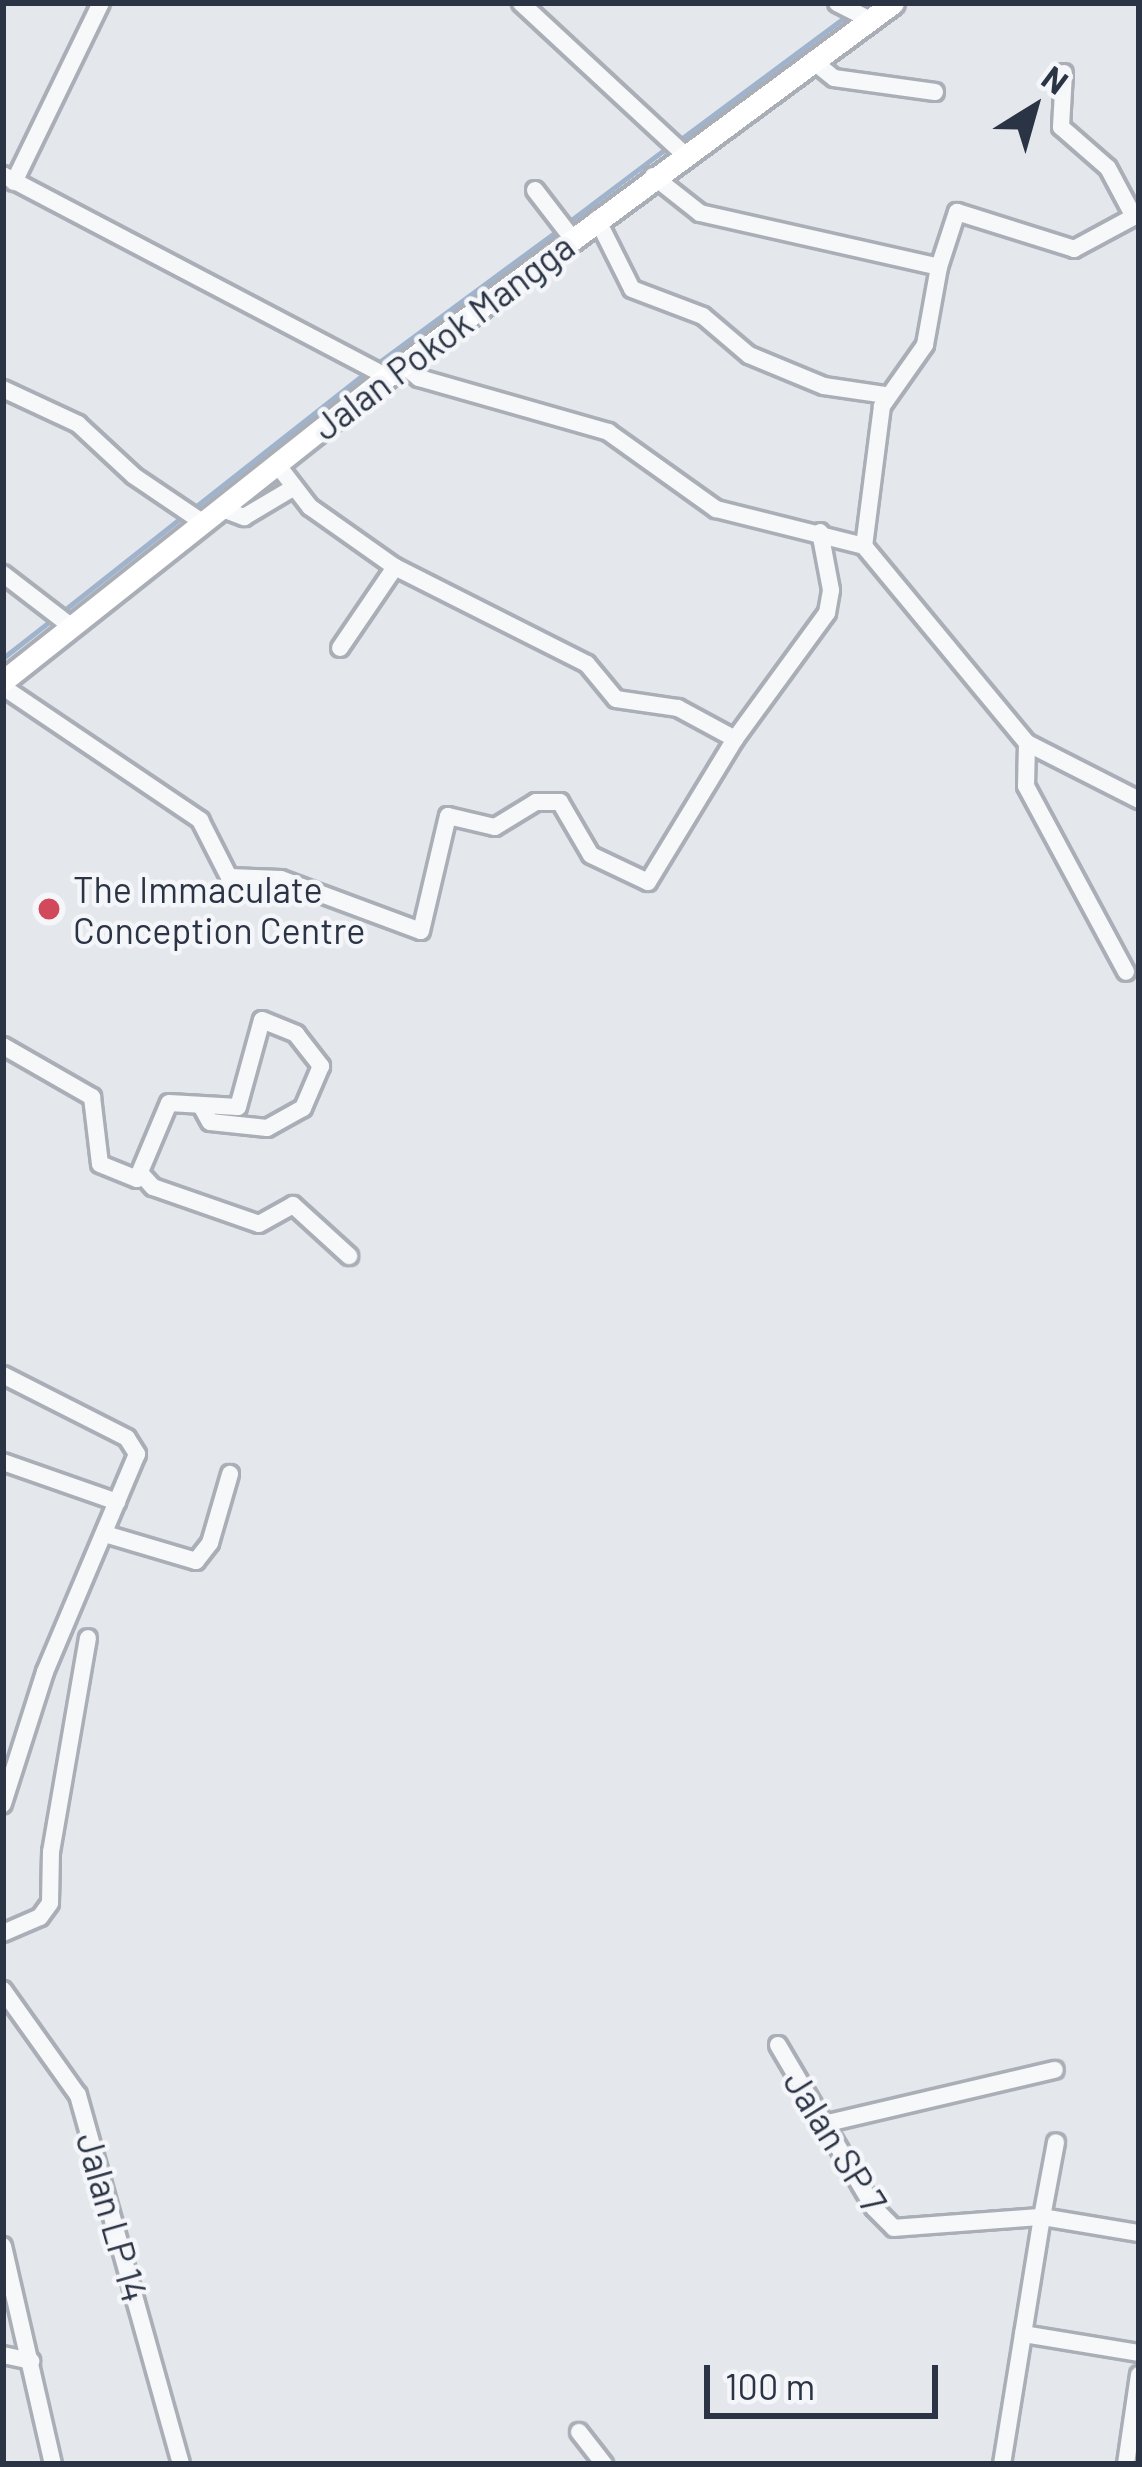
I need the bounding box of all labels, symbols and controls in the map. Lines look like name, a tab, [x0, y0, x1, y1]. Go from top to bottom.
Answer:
north arrow	[974, 48, 1094, 168]
text: N	[1035, 57, 1076, 102]
street label: Jalan Pokok Mangga	[304, 224, 582, 448]
place label: The Immaculate Conception Centre	[73, 866, 365, 951]
marker: The Immaculate Conception Centre	[36, 896, 62, 922]
street label: Jalan SP 7	[776, 2062, 896, 2220]
street label: Jalan LP 14	[68, 2127, 158, 2307]
scale bar	[710, 2341, 944, 2415]
text: 100 m	[725, 2364, 815, 2407]

